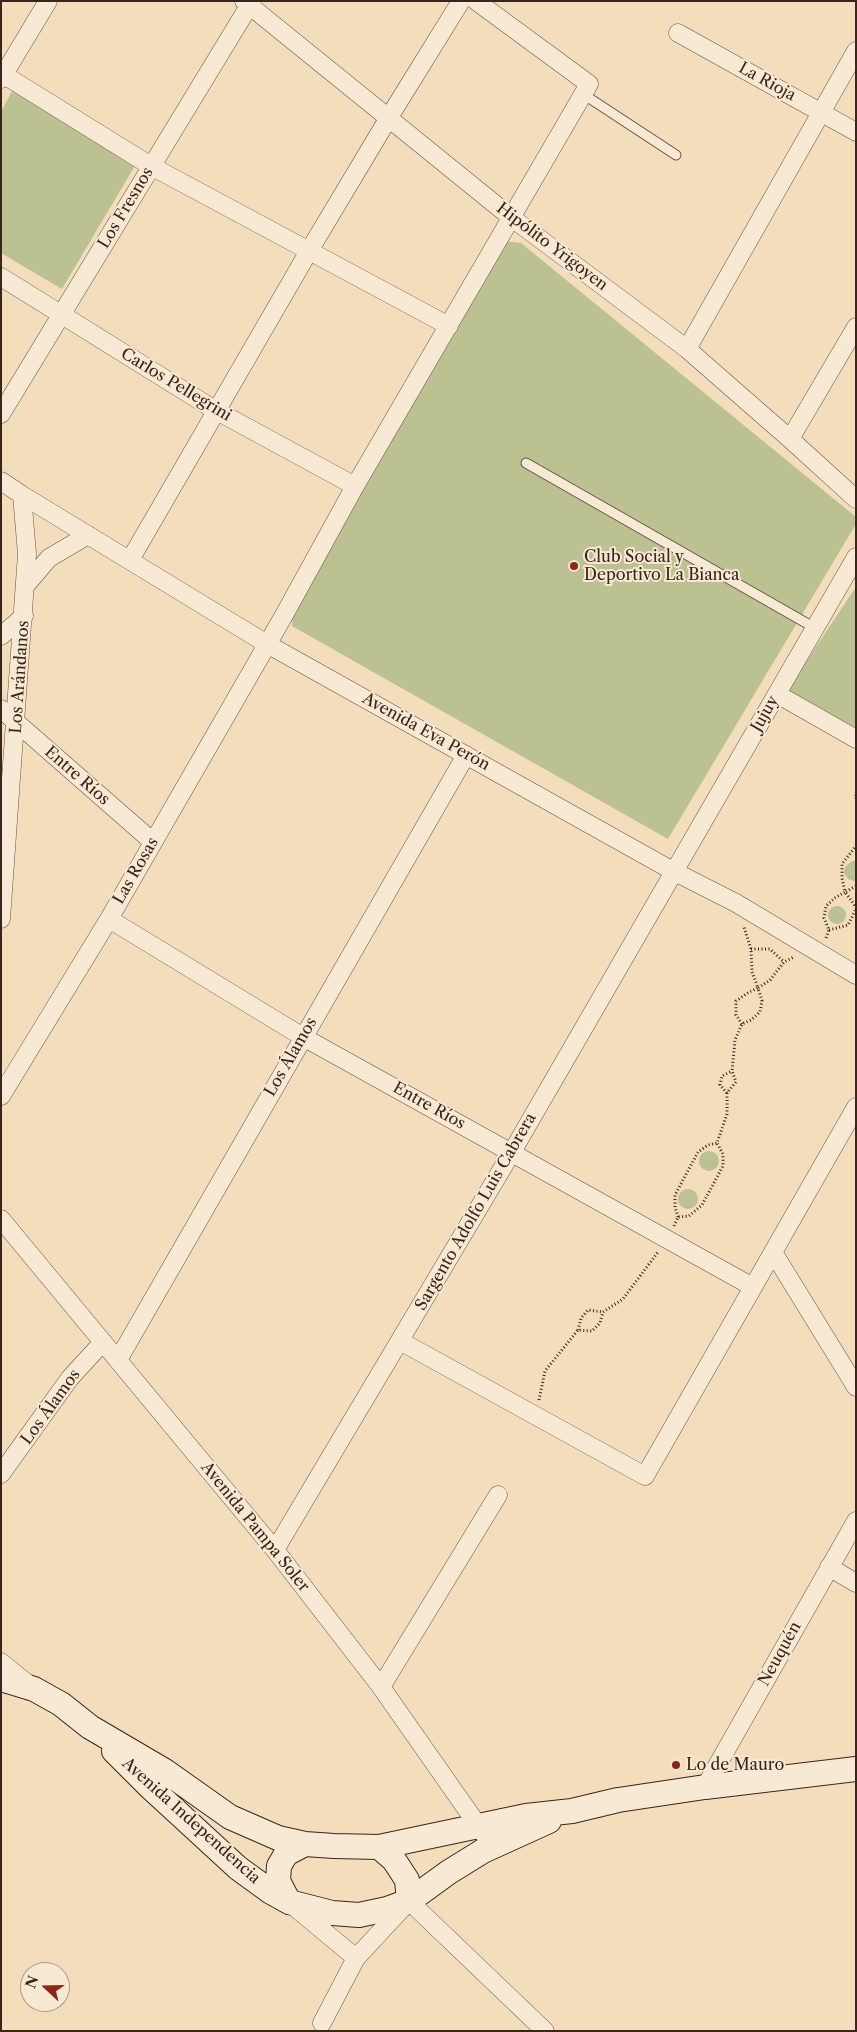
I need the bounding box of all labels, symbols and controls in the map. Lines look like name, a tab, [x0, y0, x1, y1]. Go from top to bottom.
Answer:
street label: La Rioja	[735, 58, 799, 106]
street label: Los Fresnos	[94, 164, 158, 252]
street label: Hipólito Yrigoyen	[493, 199, 611, 295]
street label: Carlos Pellegrini	[117, 344, 235, 426]
place label: Club Social y Deportivo La Bianca	[584, 547, 739, 585]
marker: Club Social y Deportivo La Bianca	[568, 560, 580, 572]
street label: Los Arándanos	[6, 620, 34, 734]
street label: Avenida Eva Perón	[359, 689, 493, 775]
street label: Jujuy	[747, 693, 783, 735]
street label: Entre Ríos	[41, 743, 113, 809]
street label: Las Rosas	[109, 834, 163, 908]
street label: Los Álamos	[261, 1014, 321, 1100]
street label: Entre Ríos	[389, 1078, 469, 1134]
street label: Sargento Adolfo Luis Cabrera	[412, 1110, 540, 1314]
street label: Los Álamos	[17, 1366, 85, 1448]
street label: Avenida Pampa Soler	[197, 1458, 313, 1596]
street label: Neuquén	[755, 1619, 805, 1689]
street label: Avenida Independencia	[118, 1754, 264, 1888]
place label: Lo de Mauro	[686, 1755, 784, 1775]
marker: Lo de Mauro	[670, 1759, 682, 1771]
north arrow	[20, 1962, 70, 2012]
text: N	[21, 1973, 43, 1991]

